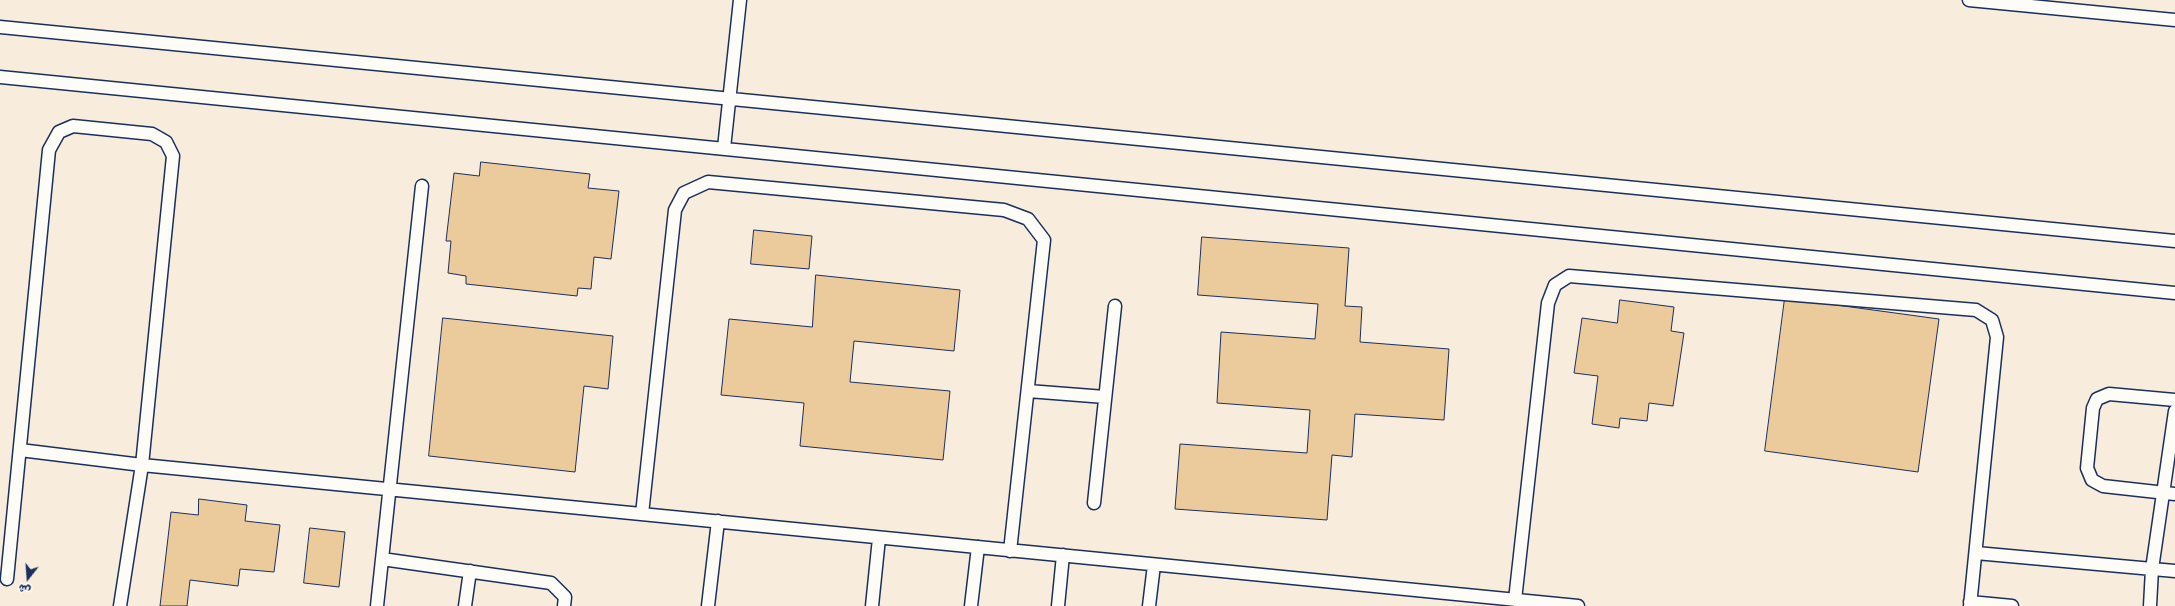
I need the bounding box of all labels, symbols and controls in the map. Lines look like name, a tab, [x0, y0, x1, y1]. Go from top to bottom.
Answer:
north arrow	[8, 558, 48, 598]
text: ش	[16, 581, 32, 599]

